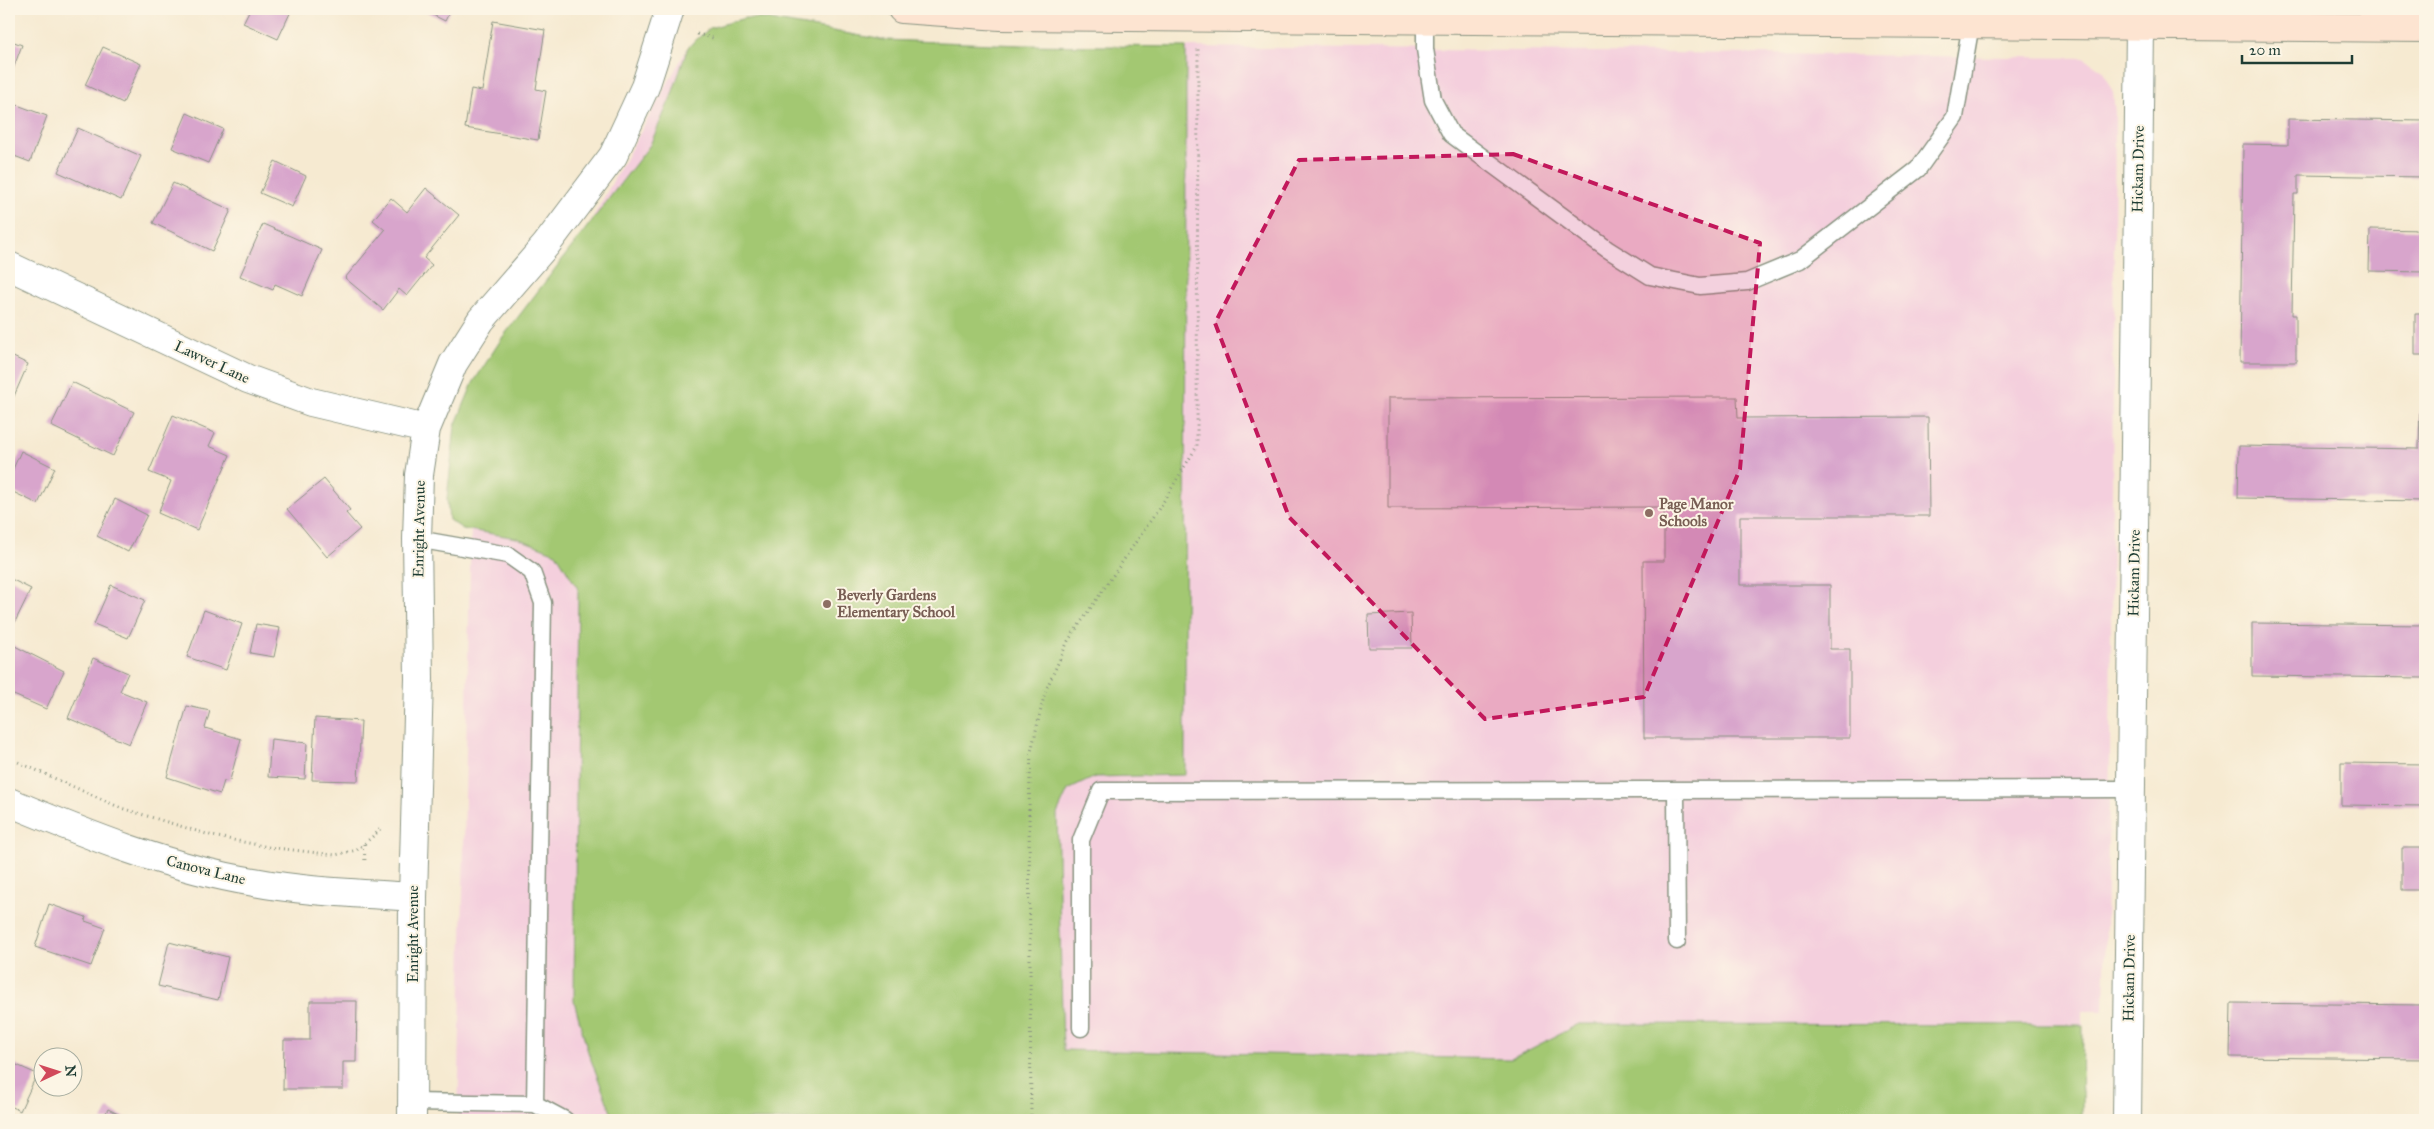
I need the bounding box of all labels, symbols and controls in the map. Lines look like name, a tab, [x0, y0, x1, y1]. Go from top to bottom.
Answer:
scale bar	[2242, 32, 2352, 64]
text: 20 m	[2249, 41, 2281, 59]
street label: Hickam Drive	[2128, 125, 2148, 213]
street label: Lawver Lane	[171, 337, 253, 387]
street label: Enright Avenue	[409, 480, 429, 578]
place label: Page Manor Schools	[1659, 495, 1734, 530]
marker: Page Manor Schools	[1643, 507, 1655, 519]
street label: Hickam Drive	[2124, 529, 2144, 617]
place label: Beverly Gardens Elementary School	[837, 586, 956, 622]
marker: Beverly Gardens Elementary School	[821, 598, 833, 610]
street label: Canova Lane	[165, 851, 247, 889]
street label: Enright Avenue	[404, 885, 422, 983]
street label: Hickam Drive	[2119, 934, 2139, 1022]
north arrow	[32, 1046, 82, 1096]
text: N	[62, 1065, 79, 1078]

